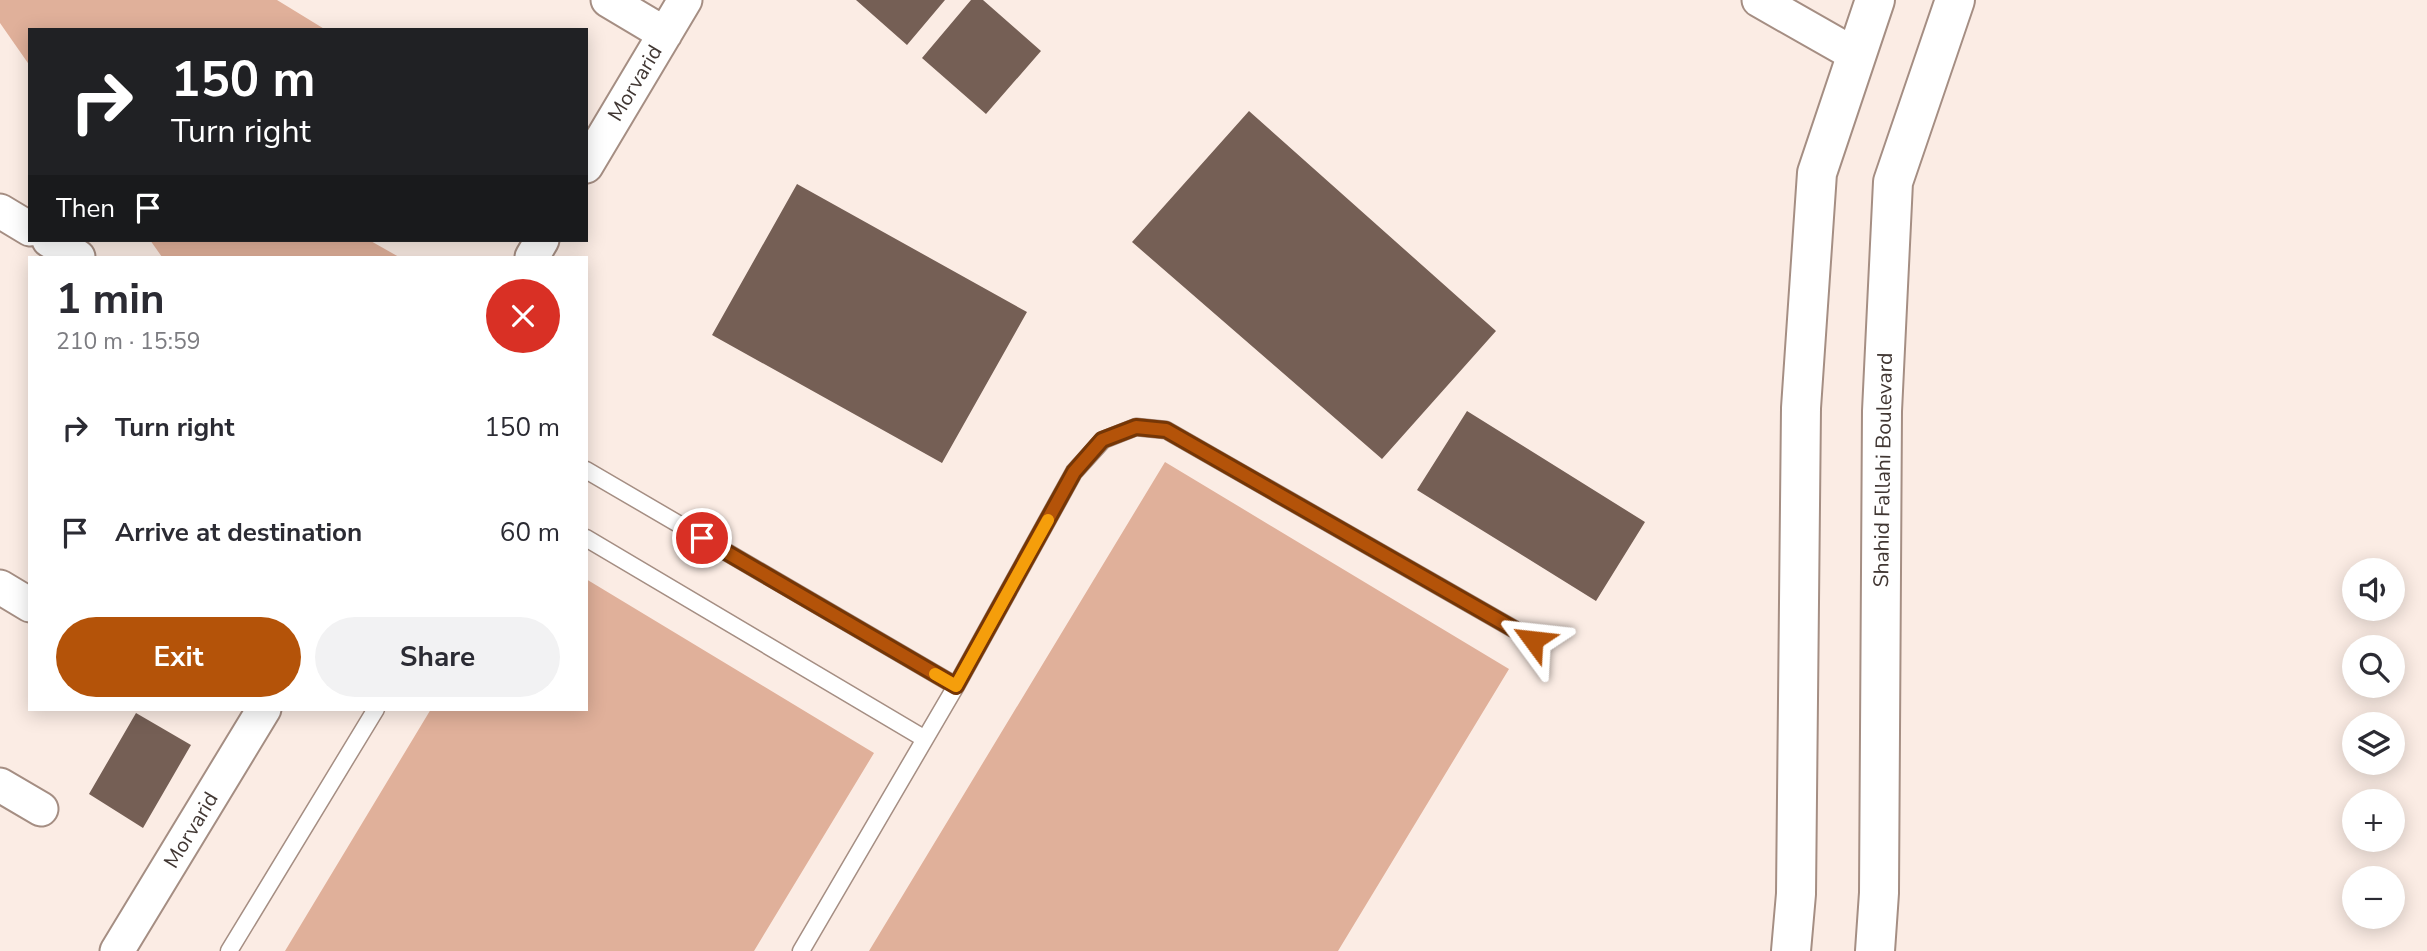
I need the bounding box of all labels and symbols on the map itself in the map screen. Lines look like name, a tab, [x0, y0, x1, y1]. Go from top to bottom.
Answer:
street label: Morvarid	[601, 40, 669, 126]
street label: Shahid Fallahi Boulevard	[1867, 352, 1899, 588]
pin	[672, 508, 732, 568]
position arrow	[1496, 603, 1570, 677]
street label: Morvarid	[157, 787, 225, 873]

